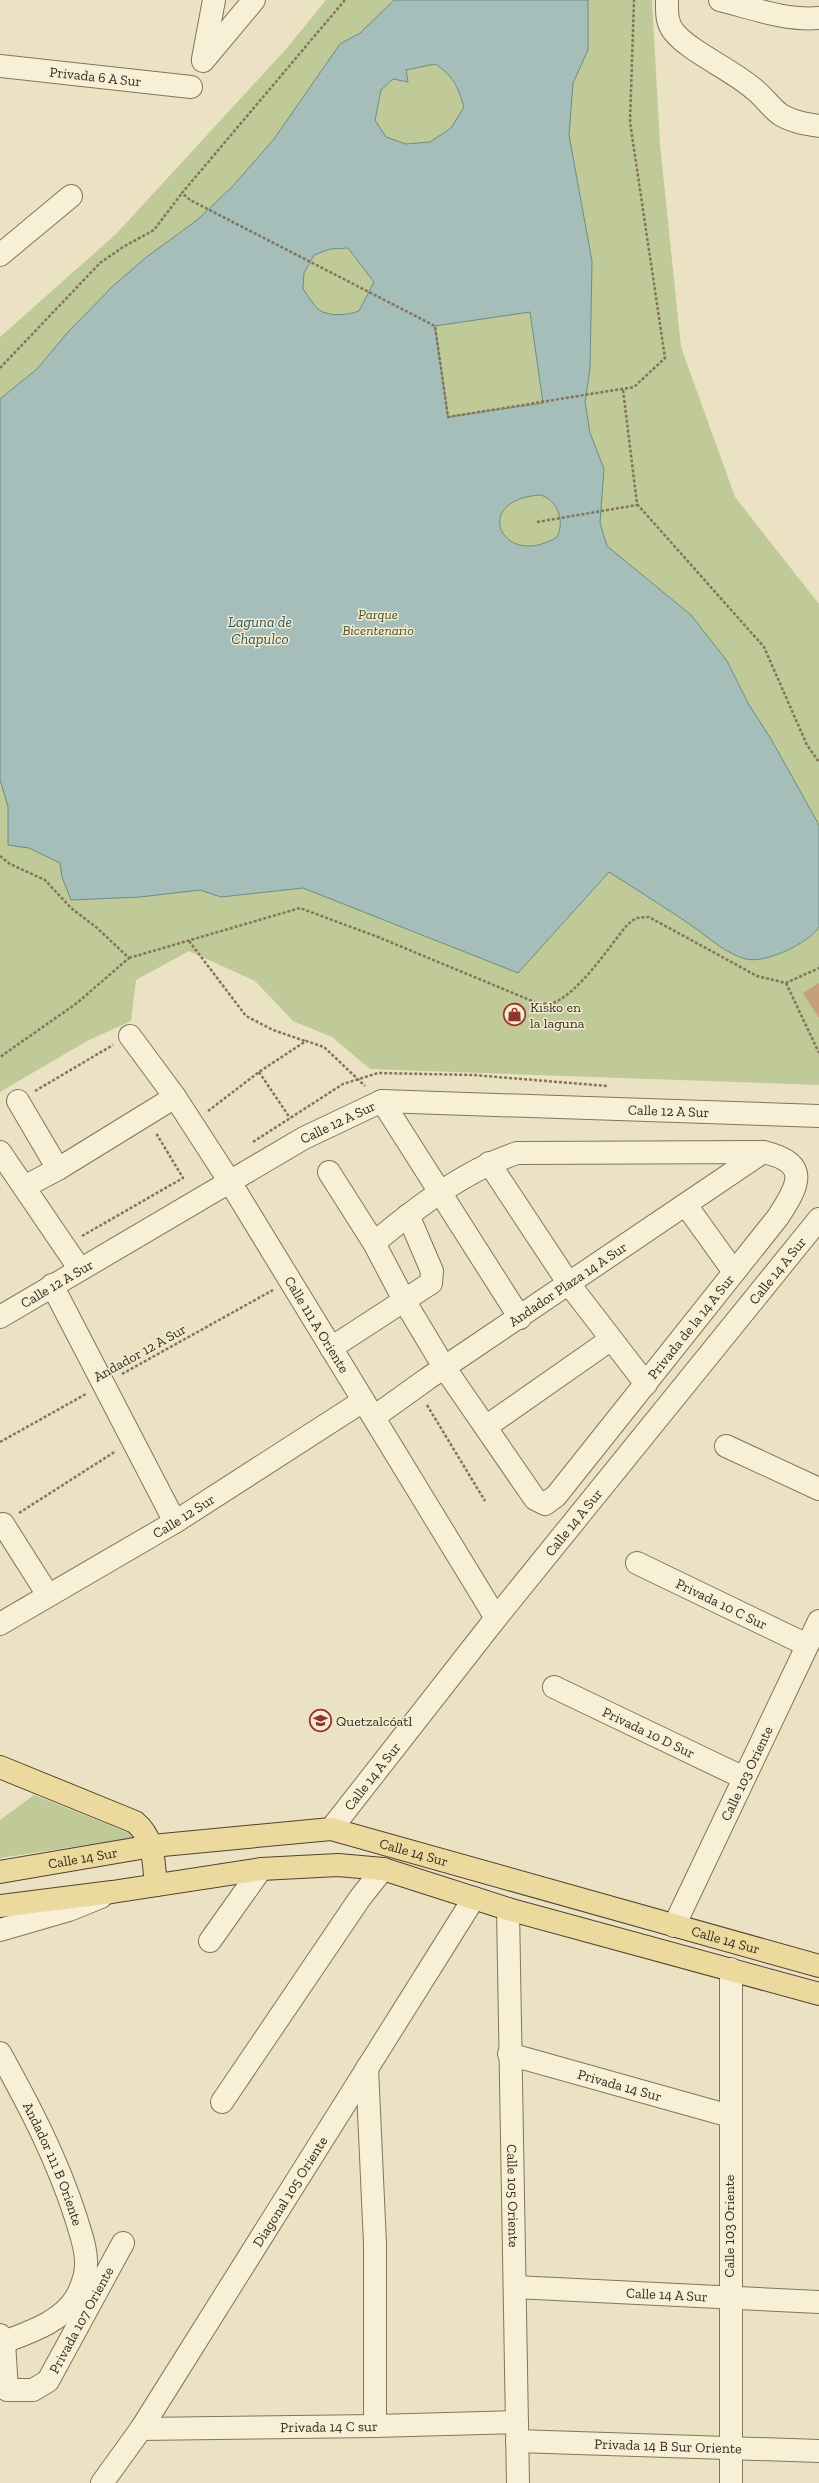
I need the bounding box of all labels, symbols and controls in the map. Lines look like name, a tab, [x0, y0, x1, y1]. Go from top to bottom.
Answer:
street label: Privada 6 A Sur	[49, 63, 142, 90]
park label: Parque Bicentenario	[342, 606, 414, 639]
water label: Laguna de Chapulco	[228, 613, 292, 648]
place label: Kisko en la laguna	[530, 999, 585, 1032]
shop icon: Kisko en la laguna	[502, 1002, 528, 1028]
street label: Calle 12 A Sur	[297, 1097, 378, 1147]
street label: Calle 12 A Sur	[628, 1101, 710, 1121]
street label: Calle 14 A Sur	[745, 1233, 810, 1308]
street label: Andador Plaza 14 A Sur	[505, 1238, 630, 1330]
street label: Calle 12 A Sur	[17, 1255, 96, 1312]
street label: Privada de la 14 A Sur	[644, 1271, 738, 1382]
street label: Calle 111 A Oriente	[281, 1273, 353, 1376]
street label: Andador 12 A Sur	[91, 1320, 190, 1386]
street label: Calle 14 A Sur	[541, 1485, 606, 1559]
street label: Calle 12 Sur	[149, 1490, 218, 1542]
street label: Privada 10 C Sur	[673, 1575, 770, 1633]
street label: Privada 10 D Sur	[600, 1703, 698, 1762]
school or university icon: Quetzalcóatl	[308, 1708, 334, 1734]
place label: Quetzalcóatl	[336, 1713, 413, 1730]
street label: Calle 103 Oriente	[717, 1723, 777, 1824]
street label: Calle 14 A Sur	[340, 1739, 404, 1814]
street label: Calle 14 Sur	[378, 1835, 450, 1870]
street label: Calle 14 Sur	[47, 1844, 119, 1872]
street label: Calle 14 Sur	[690, 1922, 762, 1958]
street label: Privada 14 Sur	[576, 2065, 664, 2105]
street label: Andador 111 B Oriente	[19, 2099, 86, 2228]
street label: Diagonal 105 Oriente	[249, 2133, 331, 2250]
street label: Calle 105 Oriente	[504, 2144, 522, 2248]
street label: Calle 103 Oriente	[721, 2174, 738, 2277]
street label: Privada 107 Oriente	[45, 2263, 117, 2376]
street label: Calle 14 A Sur	[626, 2284, 708, 2305]
street label: Privada 14 C sur	[280, 2417, 378, 2436]
street label: Privada 14 B Sur Oriente	[594, 2435, 742, 2457]

